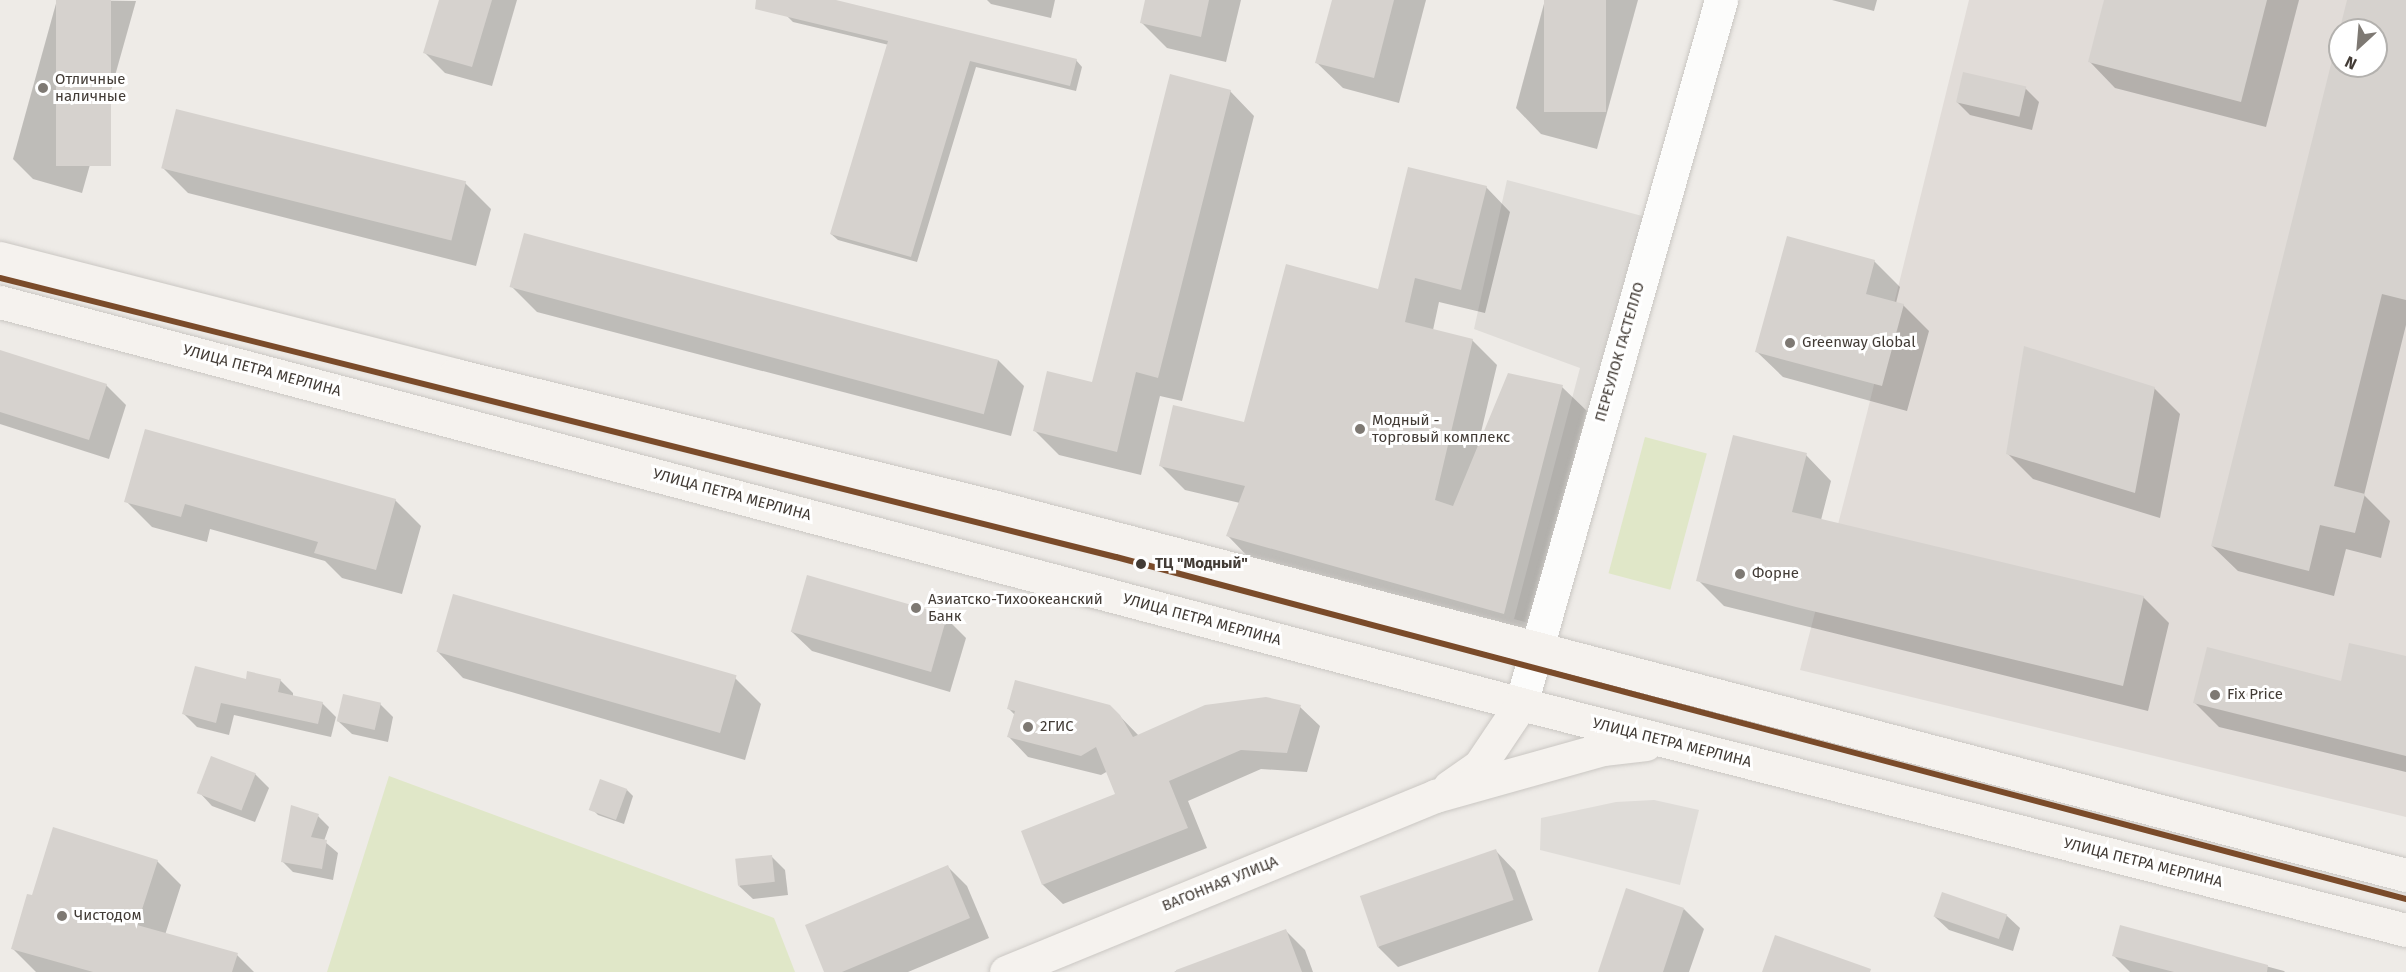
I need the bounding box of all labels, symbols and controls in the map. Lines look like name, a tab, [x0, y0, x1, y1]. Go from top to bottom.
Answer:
north arrow	[2328, 18, 2388, 78]
text: N	[2342, 52, 2360, 74]
place label: Отличные наличные	[55, 70, 126, 105]
marker: Отличные наличные	[36, 81, 50, 95]
street label: ПЕРЕУЛОК ГАСТЕЛЛО	[1591, 280, 1649, 424]
place label: Greenway Global	[1802, 334, 1916, 352]
marker: Greenway Global	[1783, 336, 1797, 350]
street label: УЛИЦА ПЕТРА МЕРЛИНА	[181, 341, 343, 401]
place label: Модный - торговый комплекс	[1372, 411, 1510, 446]
marker: Модный - торговый комплекс	[1353, 422, 1367, 436]
street label: УЛИЦА ПЕТРА МЕРЛИНА	[651, 465, 813, 525]
marker: ТЦ "Модный"	[1132, 555, 1150, 573]
place label: ТЦ "Модный"	[1155, 555, 1248, 573]
place label: Форне	[1752, 565, 1799, 583]
marker: Форне	[1733, 567, 1747, 581]
place label: Азиатско-Тихоокеанский Банк	[928, 590, 1103, 625]
street label: УЛИЦА ПЕТРА МЕРЛИНА	[1121, 590, 1283, 650]
marker: Азиатско-Тихоокеанский Банк	[909, 601, 923, 615]
place label: Fix Price	[2227, 686, 2283, 704]
marker: Fix Price	[2208, 688, 2222, 702]
street label: УЛИЦА ПЕТРА МЕРЛИНА	[1591, 715, 1753, 771]
place label: 2ГИС	[1040, 718, 1074, 736]
marker: 2ГИС	[1021, 720, 1035, 734]
street label: УЛИЦА ПЕТРА МЕРЛИНА	[2062, 835, 2224, 891]
street label: ВАГОННАЯ УЛИЦА	[1159, 853, 1281, 915]
place label: Чистодом	[74, 907, 142, 925]
marker: Чистодом	[55, 909, 69, 923]

